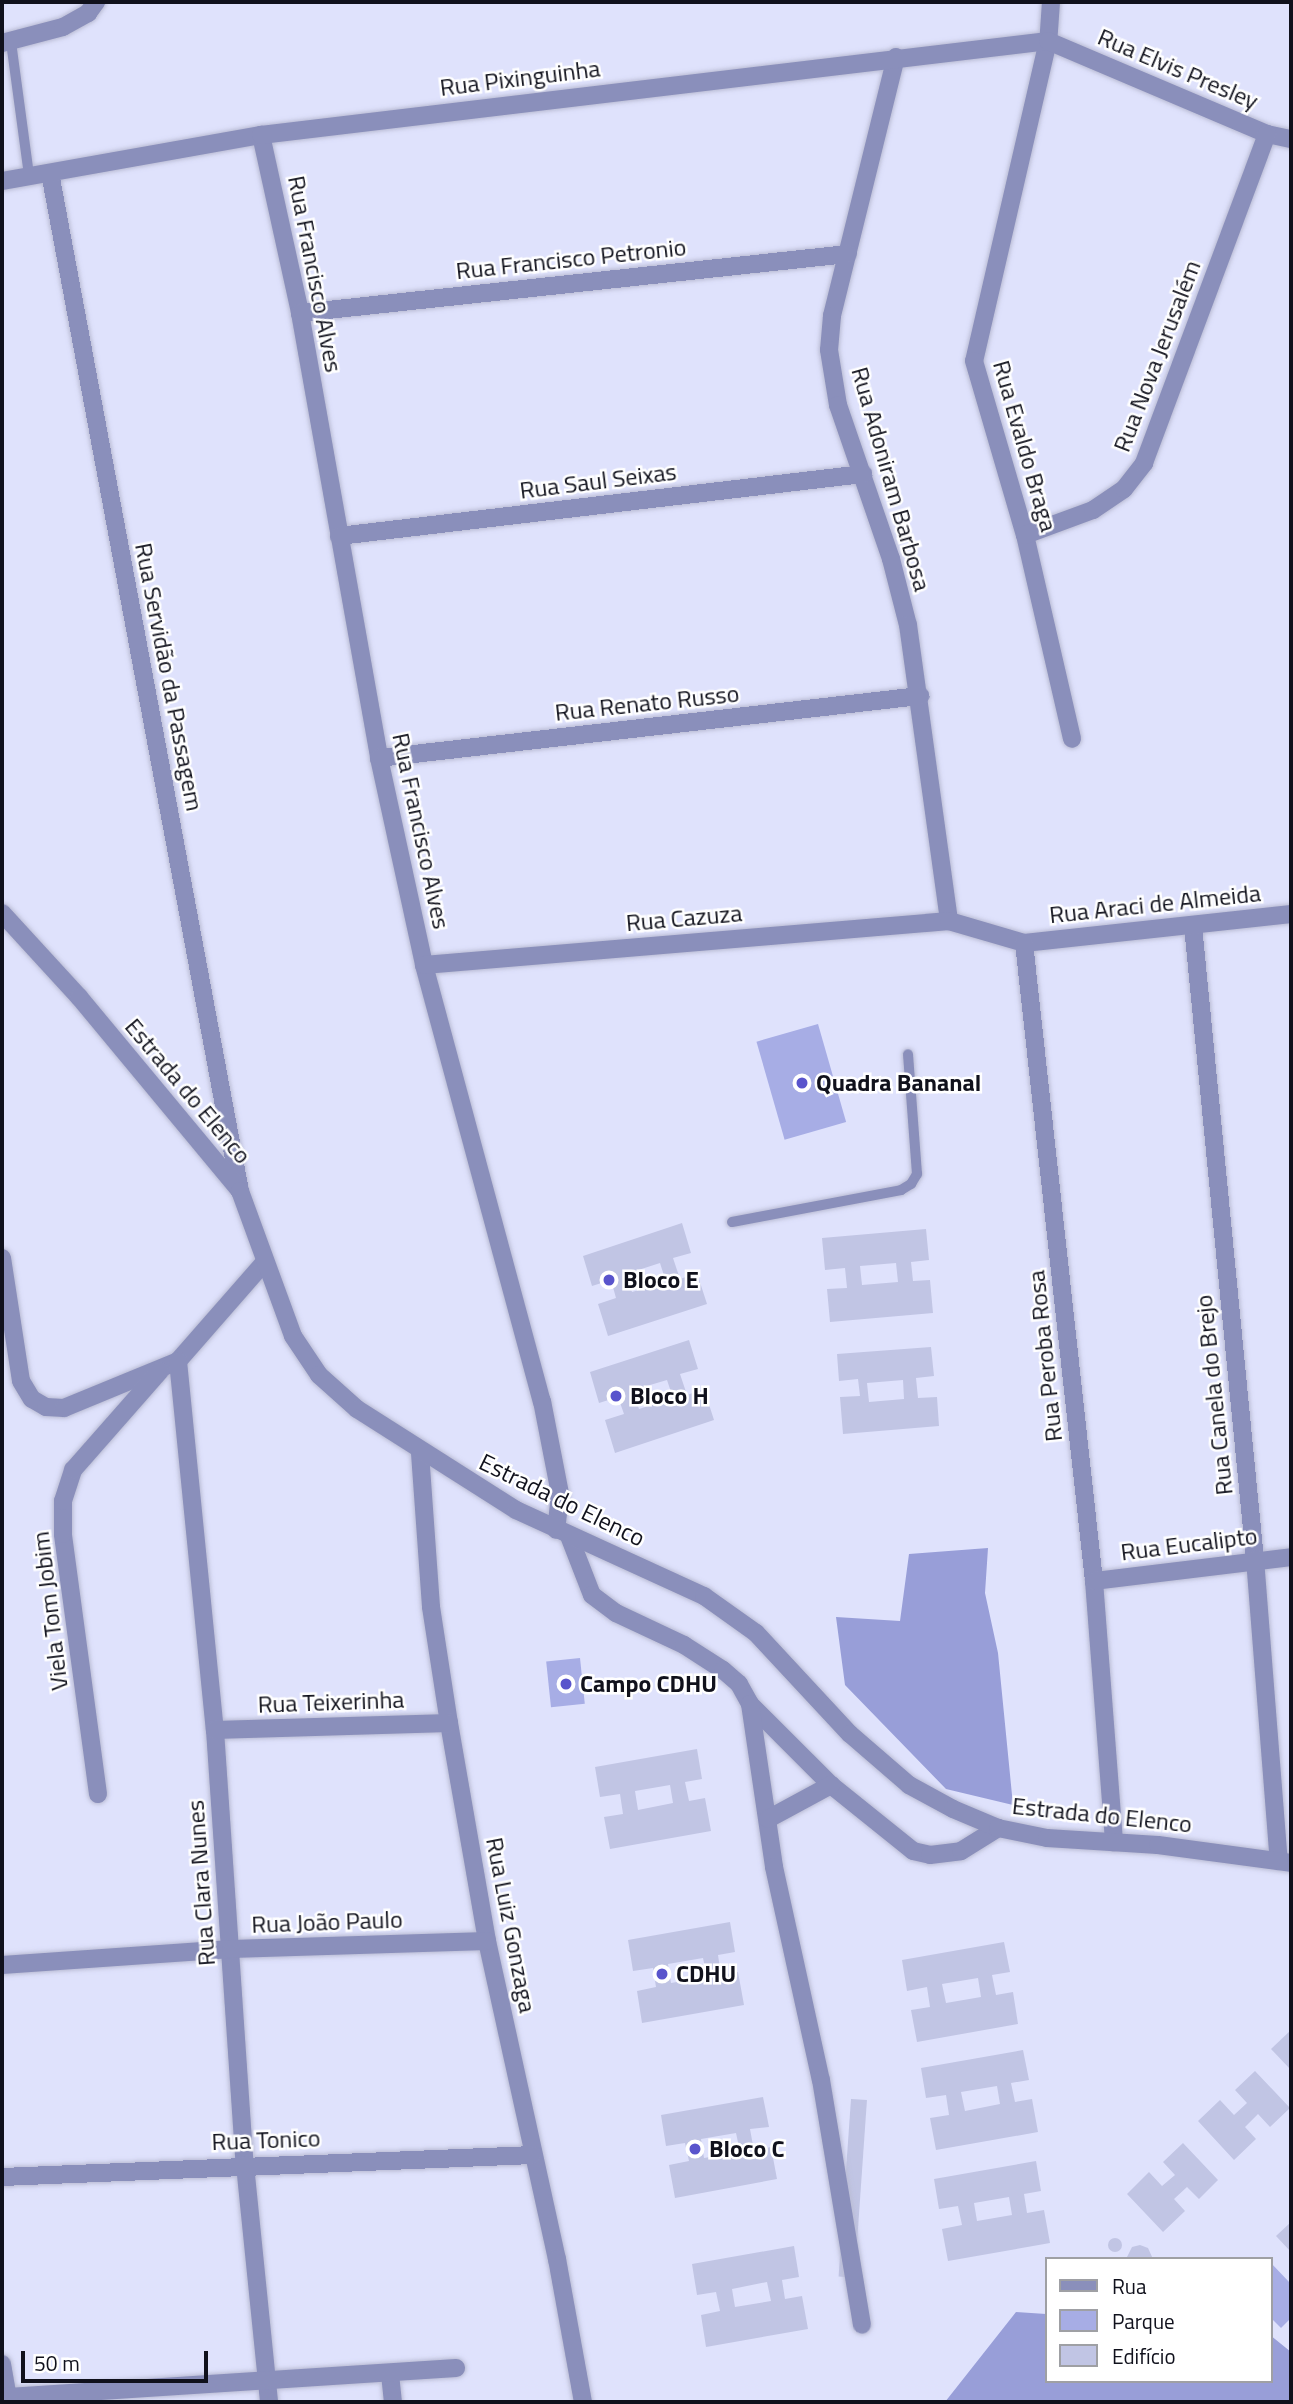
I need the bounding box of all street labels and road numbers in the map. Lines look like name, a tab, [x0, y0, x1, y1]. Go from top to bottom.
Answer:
street label: Rua Elvis Presley	[1093, 22, 1263, 116]
street label: Rua Pixinguinha	[438, 54, 602, 102]
street label: Rua Francisco Alves	[282, 173, 348, 375]
street label: Rua Francisco Petronio	[454, 233, 688, 285]
street label: Rua Nova Jerusalém	[1107, 256, 1207, 456]
street label: Rua Evaldo Braga	[987, 357, 1063, 535]
street label: Rua Adoniram Barbosa	[845, 364, 937, 594]
street label: Rua Saul Seixas	[518, 457, 678, 505]
street label: Rua Servidão da Passagem	[129, 540, 209, 814]
street label: Rua Renato Russo	[553, 679, 741, 727]
street label: Rua Francisco Alves	[386, 730, 456, 932]
street label: Rua Araci de Almeida	[1048, 879, 1262, 929]
street label: Rua Cazuza	[625, 899, 743, 937]
street label: Estrada do Elenco	[119, 1013, 257, 1169]
street label: Rua Peroba Rosa	[1022, 1269, 1068, 1443]
street label: Rua Canela do Brejo	[1189, 1293, 1239, 1497]
street label: Estrada do Elenco	[475, 1447, 649, 1553]
street label: Rua Eucalipto	[1119, 1521, 1259, 1567]
street label: Viela Tom Jobim	[26, 1530, 74, 1692]
street label: Rua Teixerinha	[257, 1685, 405, 1719]
street label: Estrada do Elenco	[1011, 1791, 1193, 1839]
street label: Rua Clara Nunes	[181, 1799, 221, 1967]
street label: Rua Luiz Gonzaga	[480, 1835, 542, 2015]
street label: Rua João Paulo	[251, 1905, 403, 1939]
street label: Rua Tonico	[211, 2124, 321, 2156]

